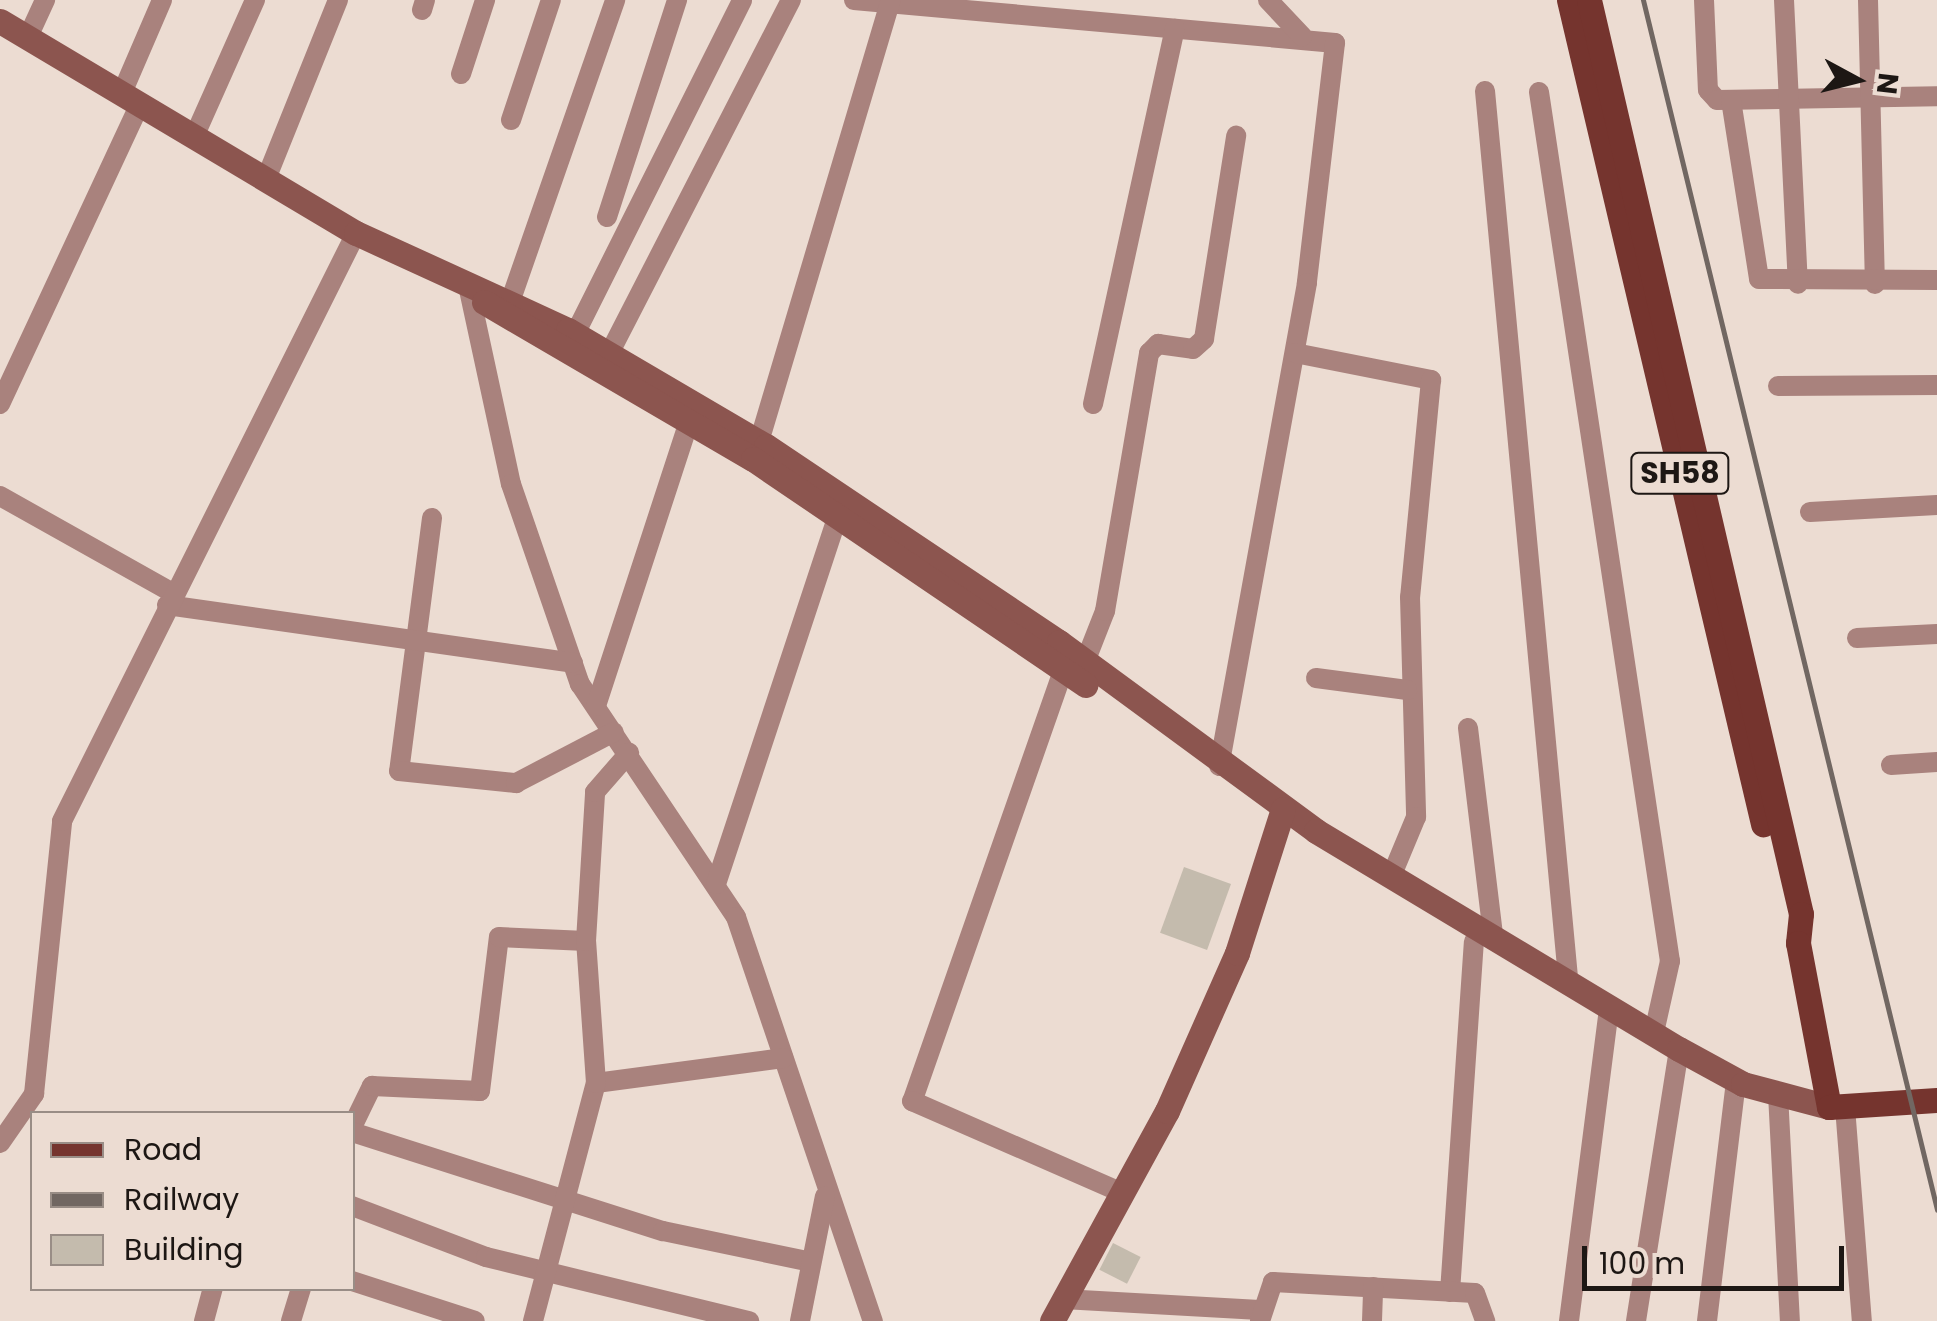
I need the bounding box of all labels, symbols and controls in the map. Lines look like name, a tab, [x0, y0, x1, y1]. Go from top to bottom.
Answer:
north arrow	[1807, 30, 1907, 130]
text: N	[1867, 71, 1908, 97]
road number: SH58	[1630, 448, 1730, 498]
legend	[30, 1111, 355, 1291]
text: Road	[124, 1128, 202, 1171]
text: Railway	[124, 1178, 239, 1221]
scale bar	[1587, 1226, 1850, 1288]
text: Building	[124, 1228, 244, 1271]
text: 100 m	[1599, 1242, 1685, 1285]

